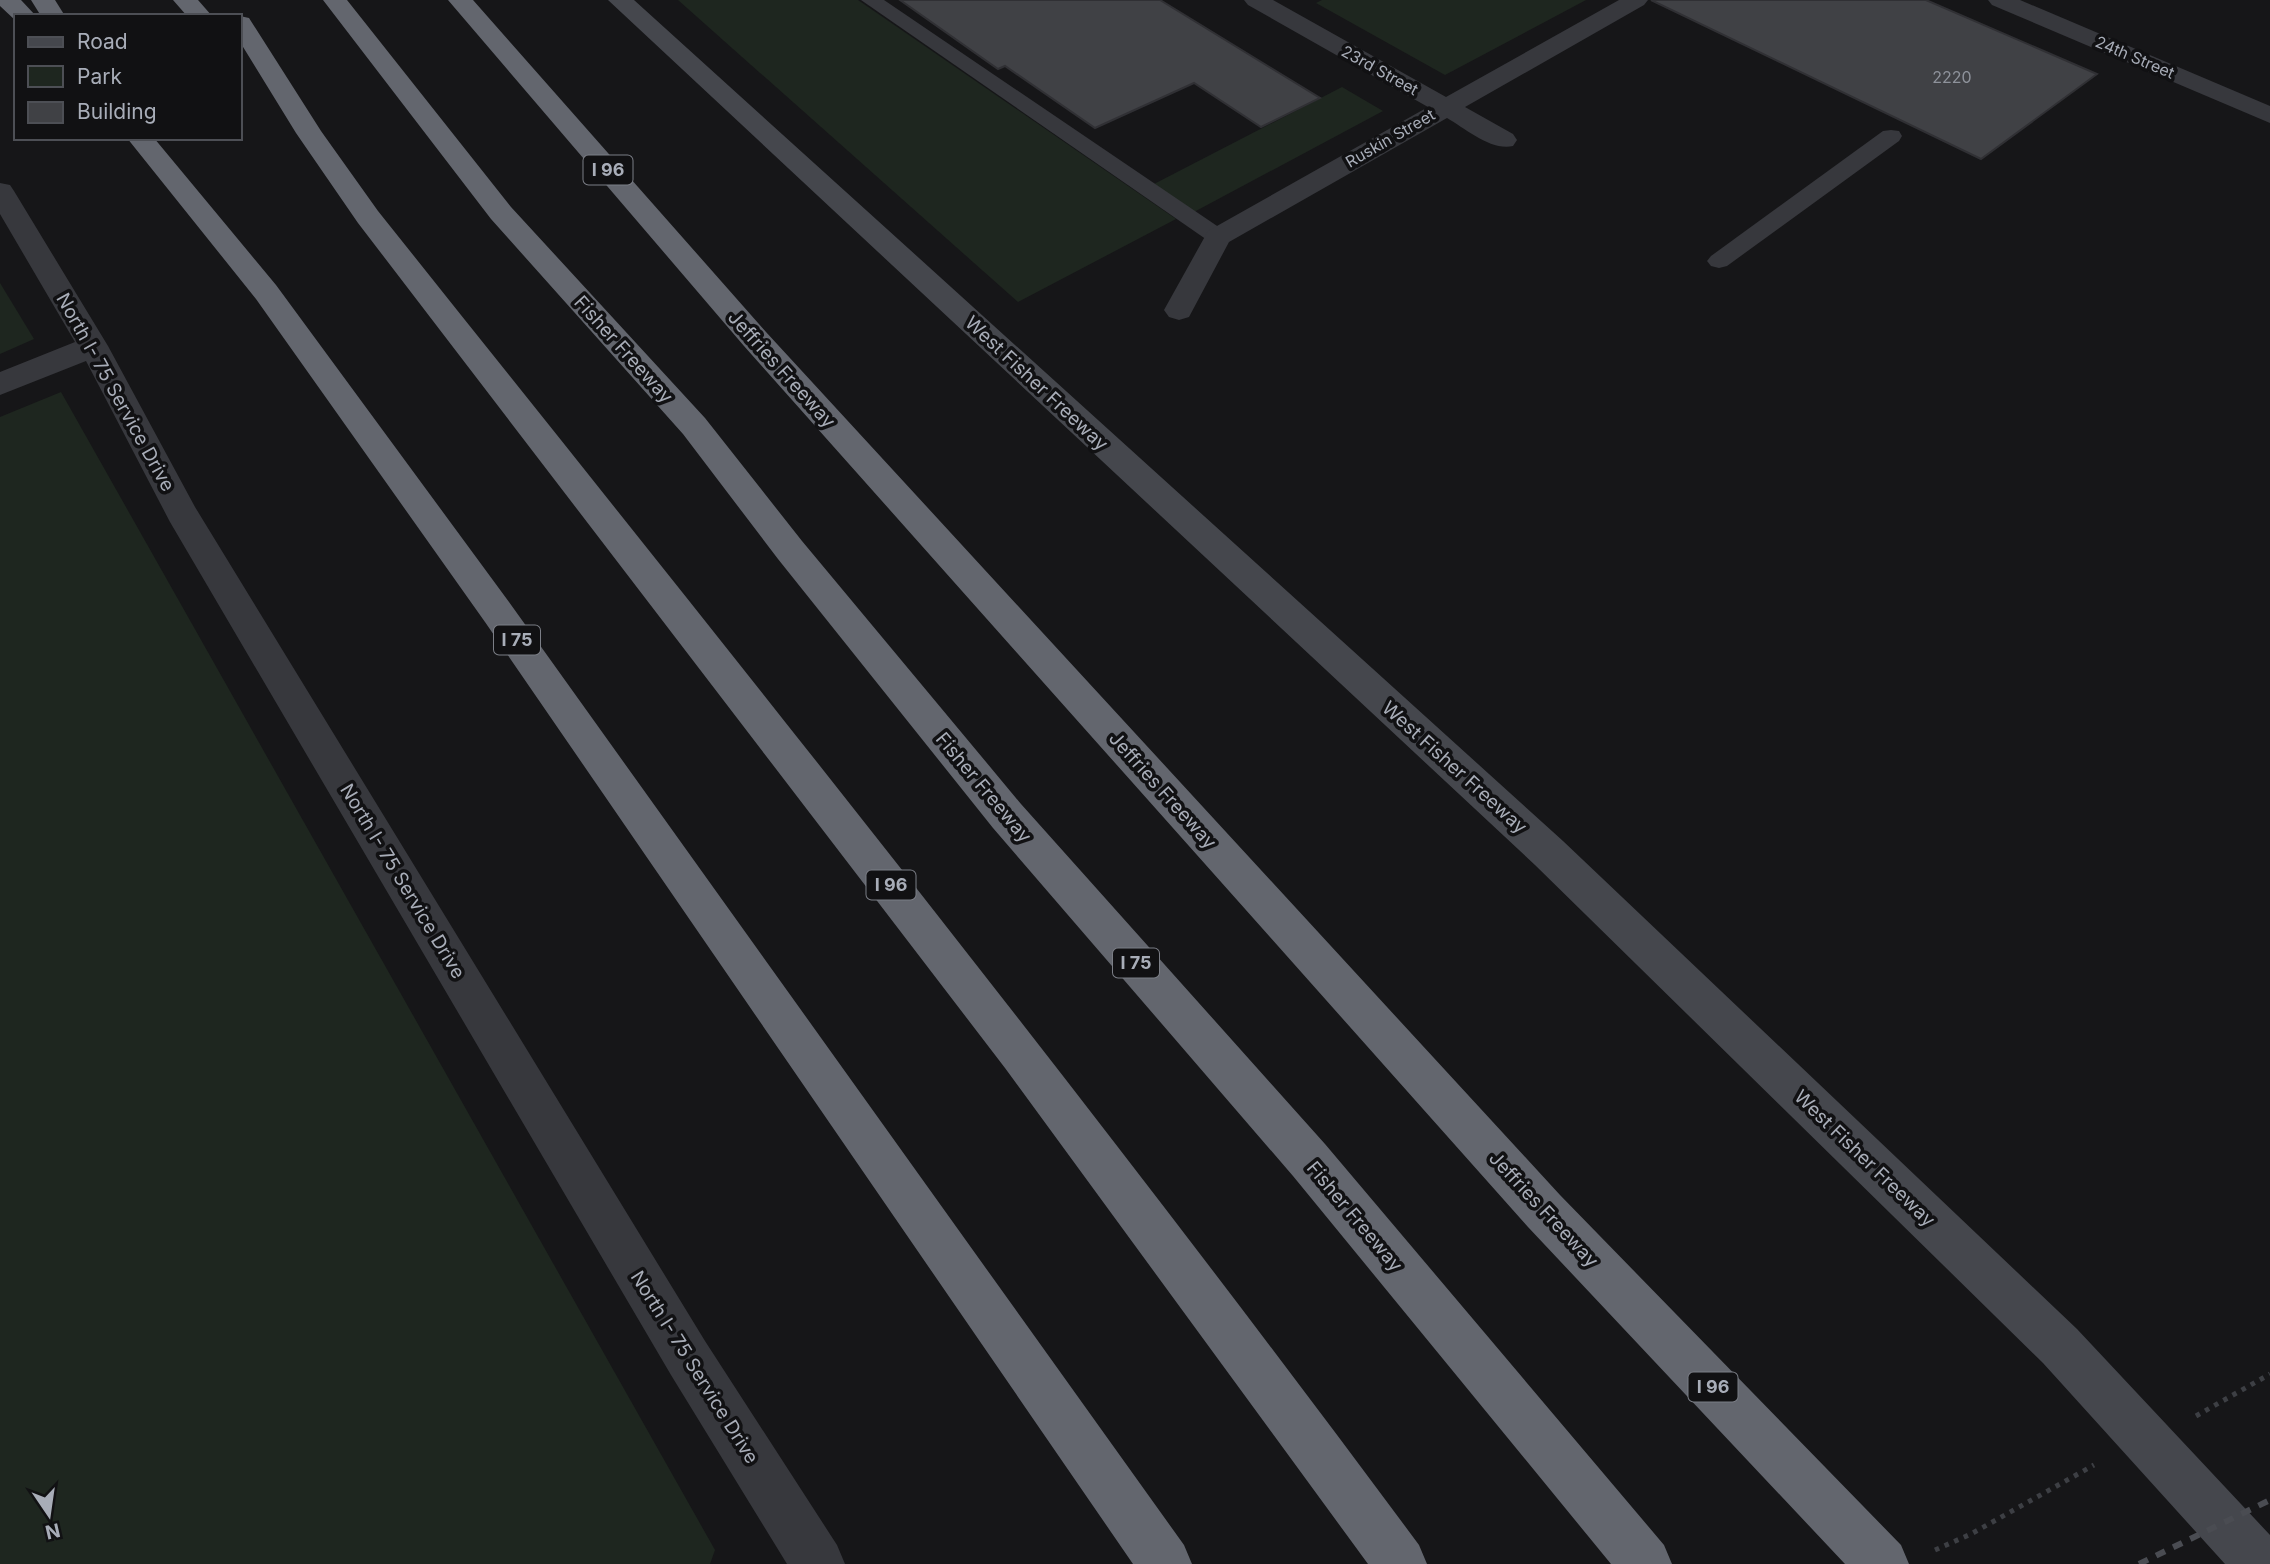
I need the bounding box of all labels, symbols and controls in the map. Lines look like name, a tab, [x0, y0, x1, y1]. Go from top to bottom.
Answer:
legend	[14, 14, 242, 140]
text: Road	[77, 29, 128, 54]
street label: 24th Street	[2092, 31, 2178, 83]
street label: 23rd Street	[1338, 41, 1422, 99]
text: Park	[77, 64, 122, 89]
house number: 2220	[1932, 67, 1972, 87]
text: Building	[77, 99, 157, 124]
street label: Ruskin Street	[1342, 104, 1438, 172]
road number: I 96	[584, 155, 632, 184]
street label: North I- 75 Service Drive	[51, 289, 180, 495]
street label: Fisher Freeway	[569, 291, 678, 408]
street label: Jeffries Freeway	[723, 306, 840, 433]
street label: West Fisher Freeway	[960, 311, 1113, 456]
road number: I 75	[494, 626, 540, 654]
street label: West Fisher Freeway	[1377, 696, 1532, 839]
street label: Jeffries Freeway	[1104, 727, 1221, 854]
street label: Fisher Freeway	[931, 728, 1037, 847]
street label: North I- 75 Service Drive	[335, 780, 470, 983]
road number: I 96	[866, 870, 916, 900]
road number: I 75	[1113, 948, 1159, 978]
street label: West Fisher Freeway	[1789, 1085, 1940, 1232]
street label: Jeffries Freeway	[1484, 1147, 1603, 1272]
street label: Fisher Freeway	[1302, 1157, 1408, 1276]
street label: North I- 75 Service Drive	[626, 1267, 763, 1468]
road number: I 96	[1688, 1372, 1738, 1402]
north arrow	[14, 1480, 84, 1550]
text: N	[43, 1518, 62, 1544]

